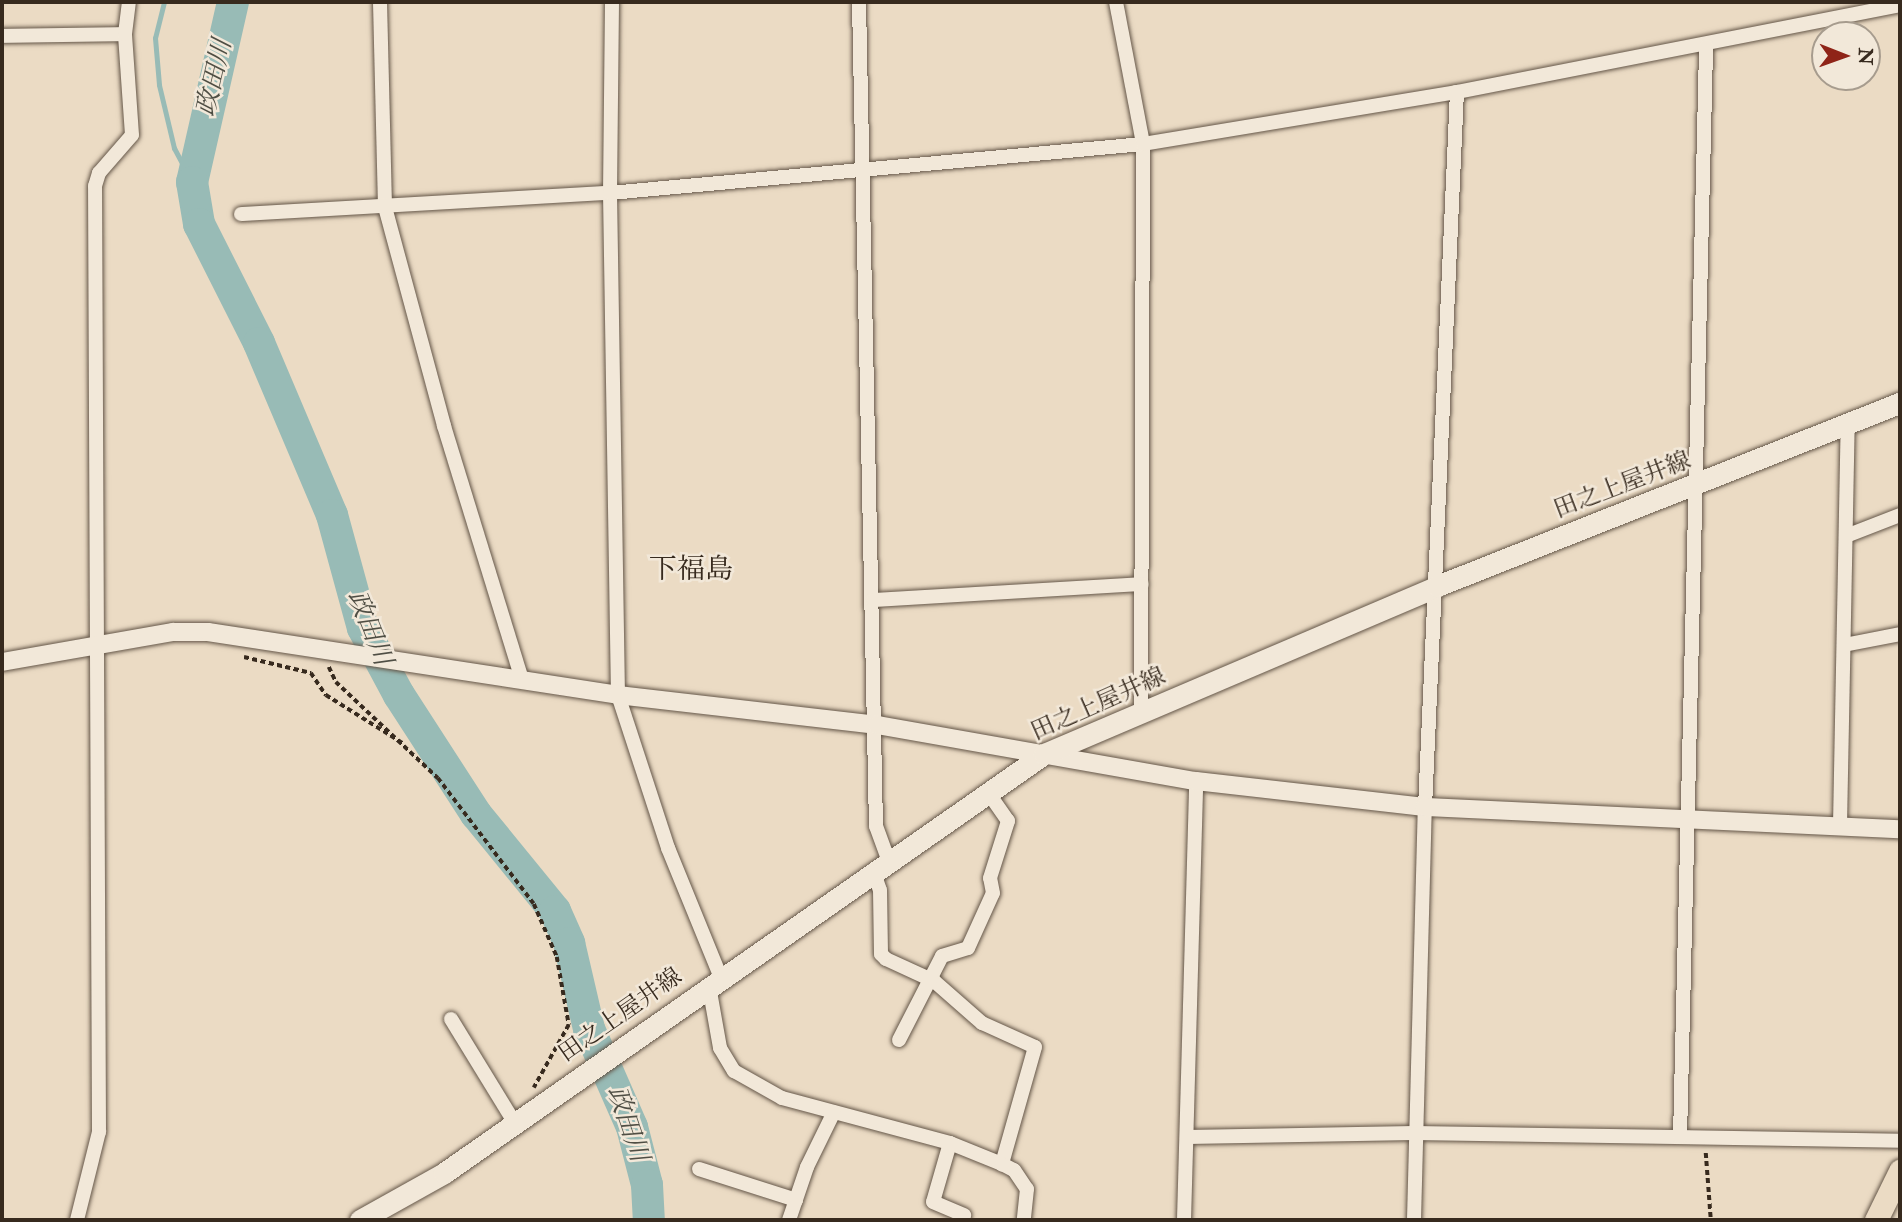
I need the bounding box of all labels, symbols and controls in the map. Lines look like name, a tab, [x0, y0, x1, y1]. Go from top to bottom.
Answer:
north arrow	[1811, 21, 1881, 91]
water label: 政田川	[191, 36, 239, 120]
text: N	[1853, 48, 1877, 65]
street label: 田之上屋井線	[1550, 446, 1694, 524]
district label: 下福島	[649, 553, 733, 587]
water label: 政田川	[340, 586, 398, 670]
street label: 田之上屋井線	[1026, 662, 1170, 746]
street label: 田之上屋井線	[553, 962, 687, 1068]
water label: 政田川	[600, 1082, 654, 1166]

